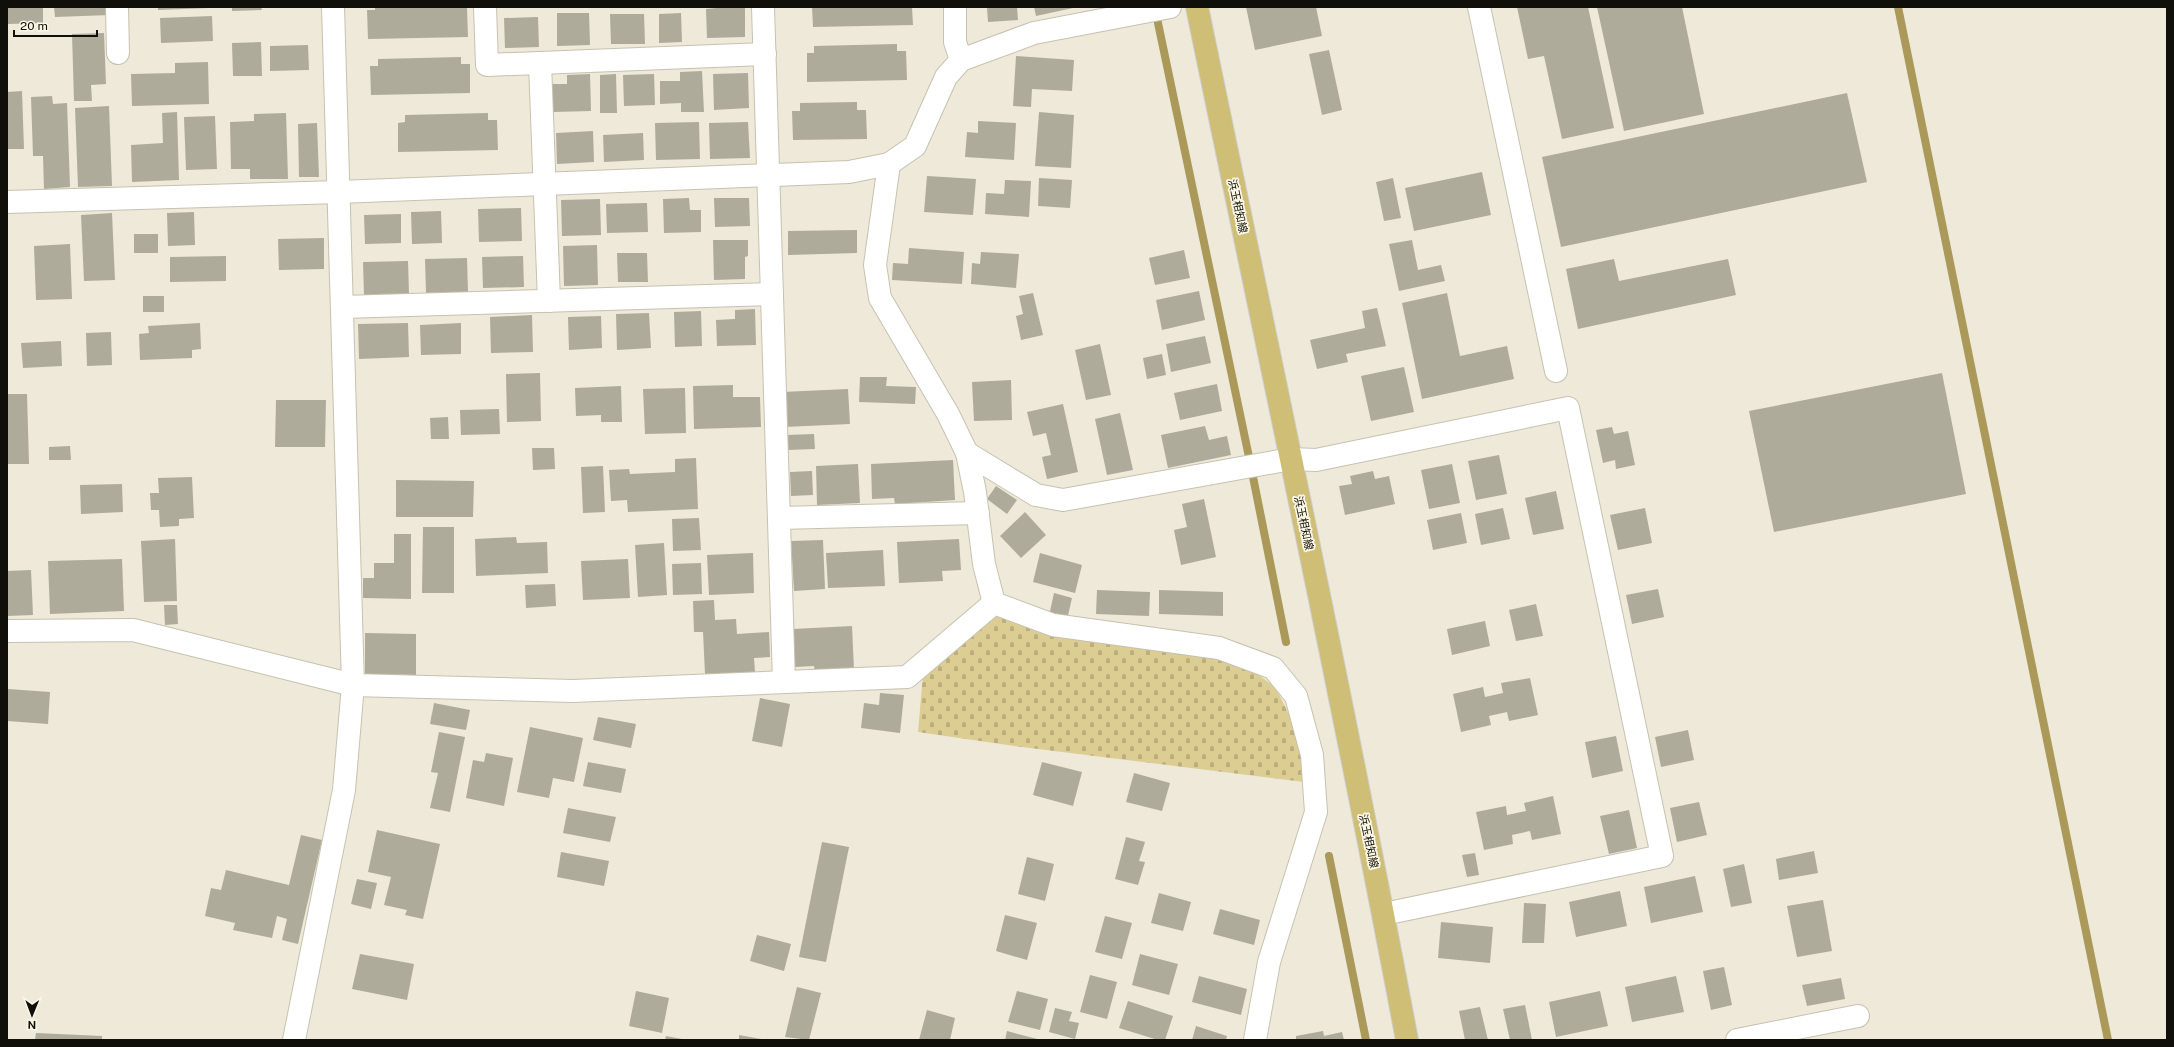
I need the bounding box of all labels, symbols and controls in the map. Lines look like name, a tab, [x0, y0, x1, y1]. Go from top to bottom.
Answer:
scale bar	[14, 12, 97, 38]
text: 20 m	[20, 19, 48, 33]
street label: 浜玉相知線	[1226, 178, 1250, 234]
street label: 浜玉相知線	[1292, 495, 1316, 551]
street label: 浜玉相知線	[1357, 813, 1381, 869]
north arrow	[12, 995, 52, 1035]
text: N	[27, 1019, 36, 1031]

